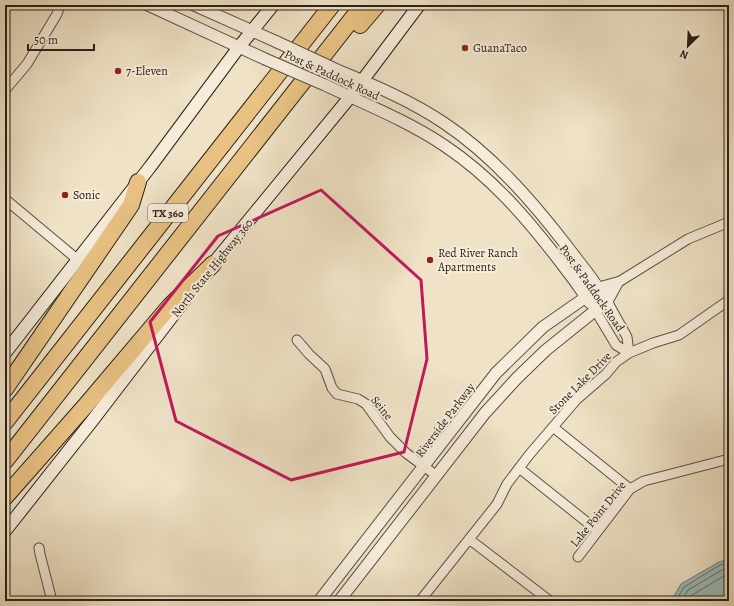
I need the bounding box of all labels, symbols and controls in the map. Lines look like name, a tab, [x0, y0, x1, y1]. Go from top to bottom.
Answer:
scale bar	[28, 26, 94, 52]
north arrow	[668, 26, 708, 66]
text: 50 m	[34, 32, 58, 48]
place label: GuanaTaco	[473, 40, 527, 56]
marker: GuanaTaco	[460, 43, 470, 53]
street label: Post & Paddock Road	[282, 46, 383, 104]
text: N	[677, 46, 691, 63]
place label: 7-Eleven	[126, 63, 168, 79]
marker: 7-Eleven	[113, 66, 123, 76]
place label: Sonic	[73, 187, 100, 203]
marker: Sonic	[60, 190, 70, 200]
road number: TX 360	[148, 204, 188, 222]
street label: North State Highway 360	[167, 216, 257, 320]
street label: Post & Paddock Road	[556, 241, 628, 335]
place label: Red River Ranch Apartments	[437, 245, 519, 275]
marker: Red River Ranch Apartments	[425, 255, 435, 265]
street label: Stone Lake Drive	[545, 348, 615, 418]
street label: Riverside Parkway	[412, 379, 479, 461]
street label: Seine	[367, 393, 397, 423]
street label: Lake Point Drive	[566, 478, 630, 550]

